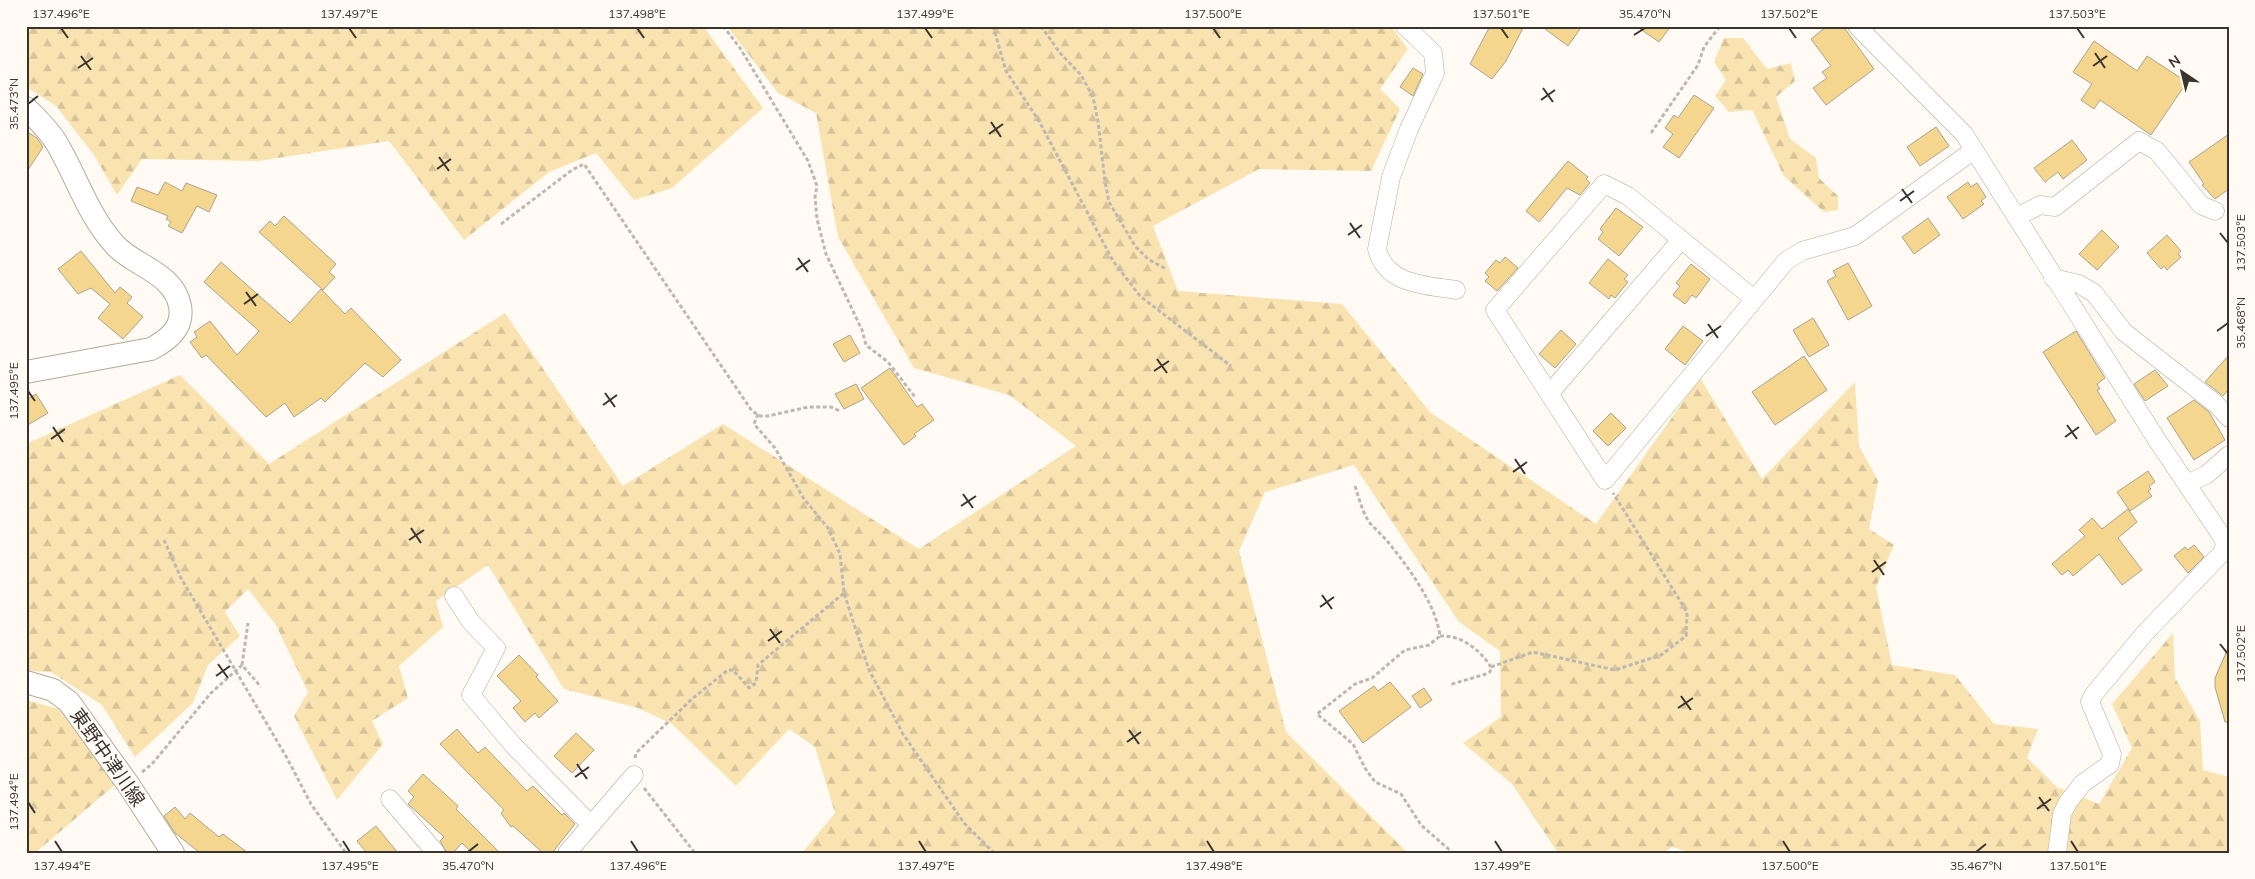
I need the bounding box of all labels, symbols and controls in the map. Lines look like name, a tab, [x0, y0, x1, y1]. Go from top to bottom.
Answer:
text: 137.496°E	[32, 6, 90, 21]
text: 137.497°E	[320, 6, 378, 21]
text: 137.498°E	[608, 6, 666, 21]
text: 137.499°E	[896, 6, 954, 21]
text: 137.500°E	[1184, 6, 1242, 21]
text: 137.501°E	[1472, 6, 1530, 21]
text: 35.470°N	[1619, 6, 1671, 21]
text: 137.502°E	[1760, 6, 1818, 21]
text: 137.503°E	[2048, 6, 2106, 21]
north arrow	[2158, 48, 2208, 98]
text: N	[2165, 51, 2184, 72]
text: 35.473°N	[6, 78, 21, 130]
text: 137.503°E	[2233, 214, 2248, 272]
text: 35.468°N	[2233, 297, 2248, 349]
text: 137.495°E	[6, 362, 21, 420]
text: 137.502°E	[2233, 625, 2248, 683]
street label: 東野中津川線	[65, 703, 151, 811]
text: 137.494°E	[6, 773, 21, 831]
text: 137.494°E	[33, 858, 91, 873]
text: 137.495°E	[321, 858, 379, 873]
text: 35.470°N	[442, 858, 494, 873]
text: 137.496°E	[609, 858, 667, 873]
text: 137.497°E	[897, 858, 955, 873]
text: 137.498°E	[1185, 858, 1243, 873]
text: 137.499°E	[1473, 858, 1531, 873]
text: 137.500°E	[1761, 858, 1819, 873]
text: 35.467°N	[1950, 858, 2002, 873]
text: 137.501°E	[2049, 858, 2107, 873]

